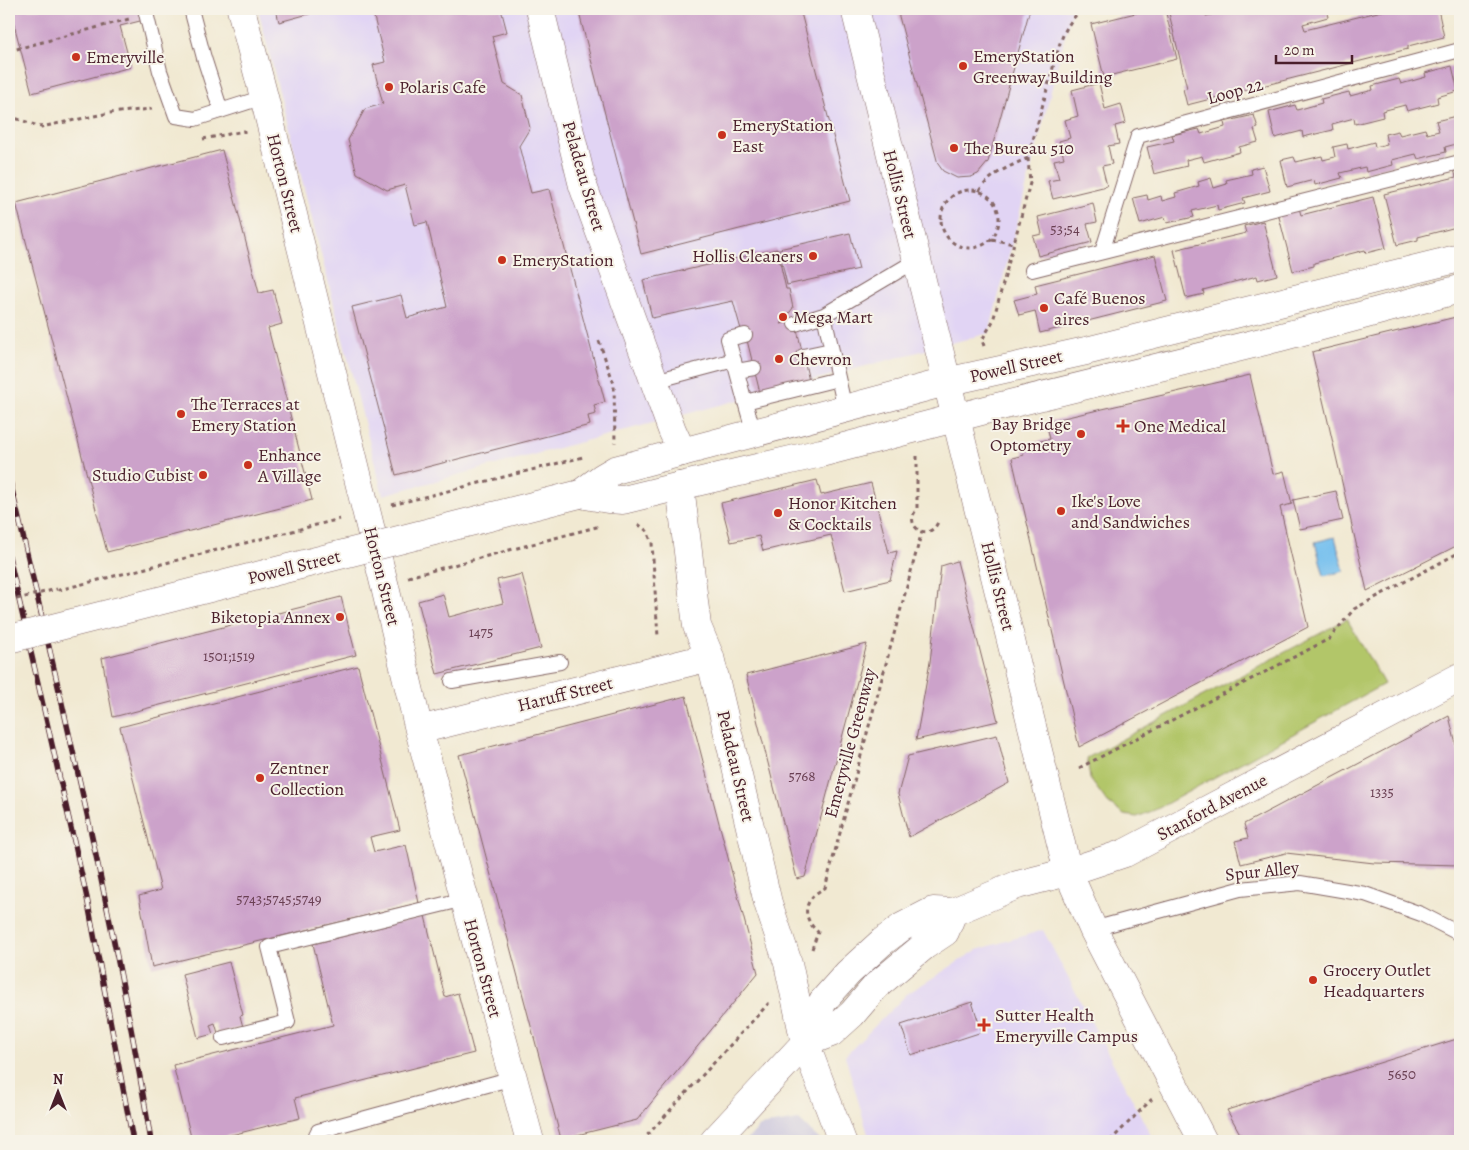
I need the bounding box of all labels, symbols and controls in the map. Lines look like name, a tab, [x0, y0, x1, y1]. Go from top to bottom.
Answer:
scale bar	[1276, 32, 1353, 64]
text: 20 m	[1284, 40, 1315, 60]
place label: EmeryStation Greenway Building	[973, 44, 1113, 89]
place label: Emeryville	[86, 45, 164, 69]
marker: Emeryville	[70, 51, 82, 63]
marker: EmeryStation Greenway Building	[957, 60, 969, 72]
street label: Loop 22	[1204, 72, 1266, 110]
place label: Polaris Cafe	[399, 75, 486, 99]
marker: Polaris Cafe	[383, 81, 395, 93]
place label: EmeryStation East	[732, 113, 834, 158]
street label: Peladeau Street	[557, 118, 611, 234]
marker: EmeryStation East	[716, 129, 728, 141]
street label: Horton Street	[261, 131, 309, 235]
place label: The Bureau 510	[964, 136, 1074, 160]
marker: The Bureau 510	[948, 142, 960, 154]
street label: Hollis Street	[877, 147, 923, 241]
house number: 53;54	[1050, 219, 1080, 239]
place label: Hollis Cleaners	[692, 244, 803, 268]
place label: EmeryStation	[512, 248, 614, 272]
marker: Hollis Cleaners	[807, 250, 819, 262]
marker: EmeryStation	[496, 254, 508, 266]
place label: Café Buenos aires	[1054, 286, 1146, 331]
marker: Café Buenos aires	[1038, 302, 1050, 314]
place label: Mega Mart	[793, 305, 873, 329]
marker: Mega Mart	[777, 311, 789, 323]
street label: Powell Street	[967, 344, 1065, 388]
place label: Chevron	[789, 347, 852, 371]
marker: Chevron	[773, 353, 785, 365]
place label: The Terraces at Emery Station	[191, 392, 300, 437]
marker: The Terraces at Emery Station	[175, 408, 187, 420]
place label: Bay Bridge Optometry	[990, 412, 1072, 457]
place label: One Medical	[1134, 414, 1226, 438]
marker: One Medical	[1116, 419, 1130, 433]
marker: Bay Bridge Optometry	[1075, 428, 1087, 440]
place label: Enhance A Village	[257, 443, 322, 488]
marker: Enhance A Village	[242, 459, 254, 471]
place label: Studio Cubist	[92, 463, 193, 487]
marker: Studio Cubist	[197, 469, 209, 481]
place label: Ike's Love and Sandwiches	[1071, 489, 1190, 534]
place label: Honor Kitchen & Cocktails	[788, 491, 897, 536]
marker: Ike's Love and Sandwiches	[1055, 505, 1067, 517]
marker: Honor Kitchen & Cocktails	[772, 507, 784, 519]
street label: Horton Street	[358, 524, 406, 628]
street label: Hollis Street	[975, 539, 1021, 633]
street label: Powell Street	[245, 544, 343, 590]
place label: Biketopia Annex	[210, 605, 330, 629]
marker: Biketopia Annex	[334, 611, 346, 623]
house number: 1475	[469, 622, 493, 642]
house number: 1501;1519	[203, 646, 255, 666]
street label: Emeryville Greenway	[818, 664, 882, 821]
street label: Haruff Street	[515, 671, 615, 717]
street label: Peladeau Street	[712, 708, 760, 824]
place label: Zentner Collection	[270, 756, 344, 801]
house number: 5768	[789, 766, 815, 786]
street label: Stanford Avenue	[1153, 768, 1271, 846]
marker: Zentner Collection	[254, 772, 266, 784]
house number: 1335	[1370, 782, 1394, 802]
street label: Spur Alley	[1224, 855, 1301, 887]
house number: 5743;5745;5749	[236, 889, 322, 909]
street label: Horton Street	[458, 916, 508, 1020]
place label: Grocery Outlet Headquarters	[1323, 958, 1431, 1003]
marker: Grocery Outlet Headquarters	[1307, 974, 1319, 986]
place label: Sutter Health Emeryville Campus	[995, 1003, 1138, 1048]
marker: Sutter Health Emeryville Campus	[977, 1018, 991, 1032]
house number: 5650	[1388, 1064, 1416, 1084]
north arrow	[32, 1068, 82, 1118]
text: N	[53, 1070, 63, 1089]

